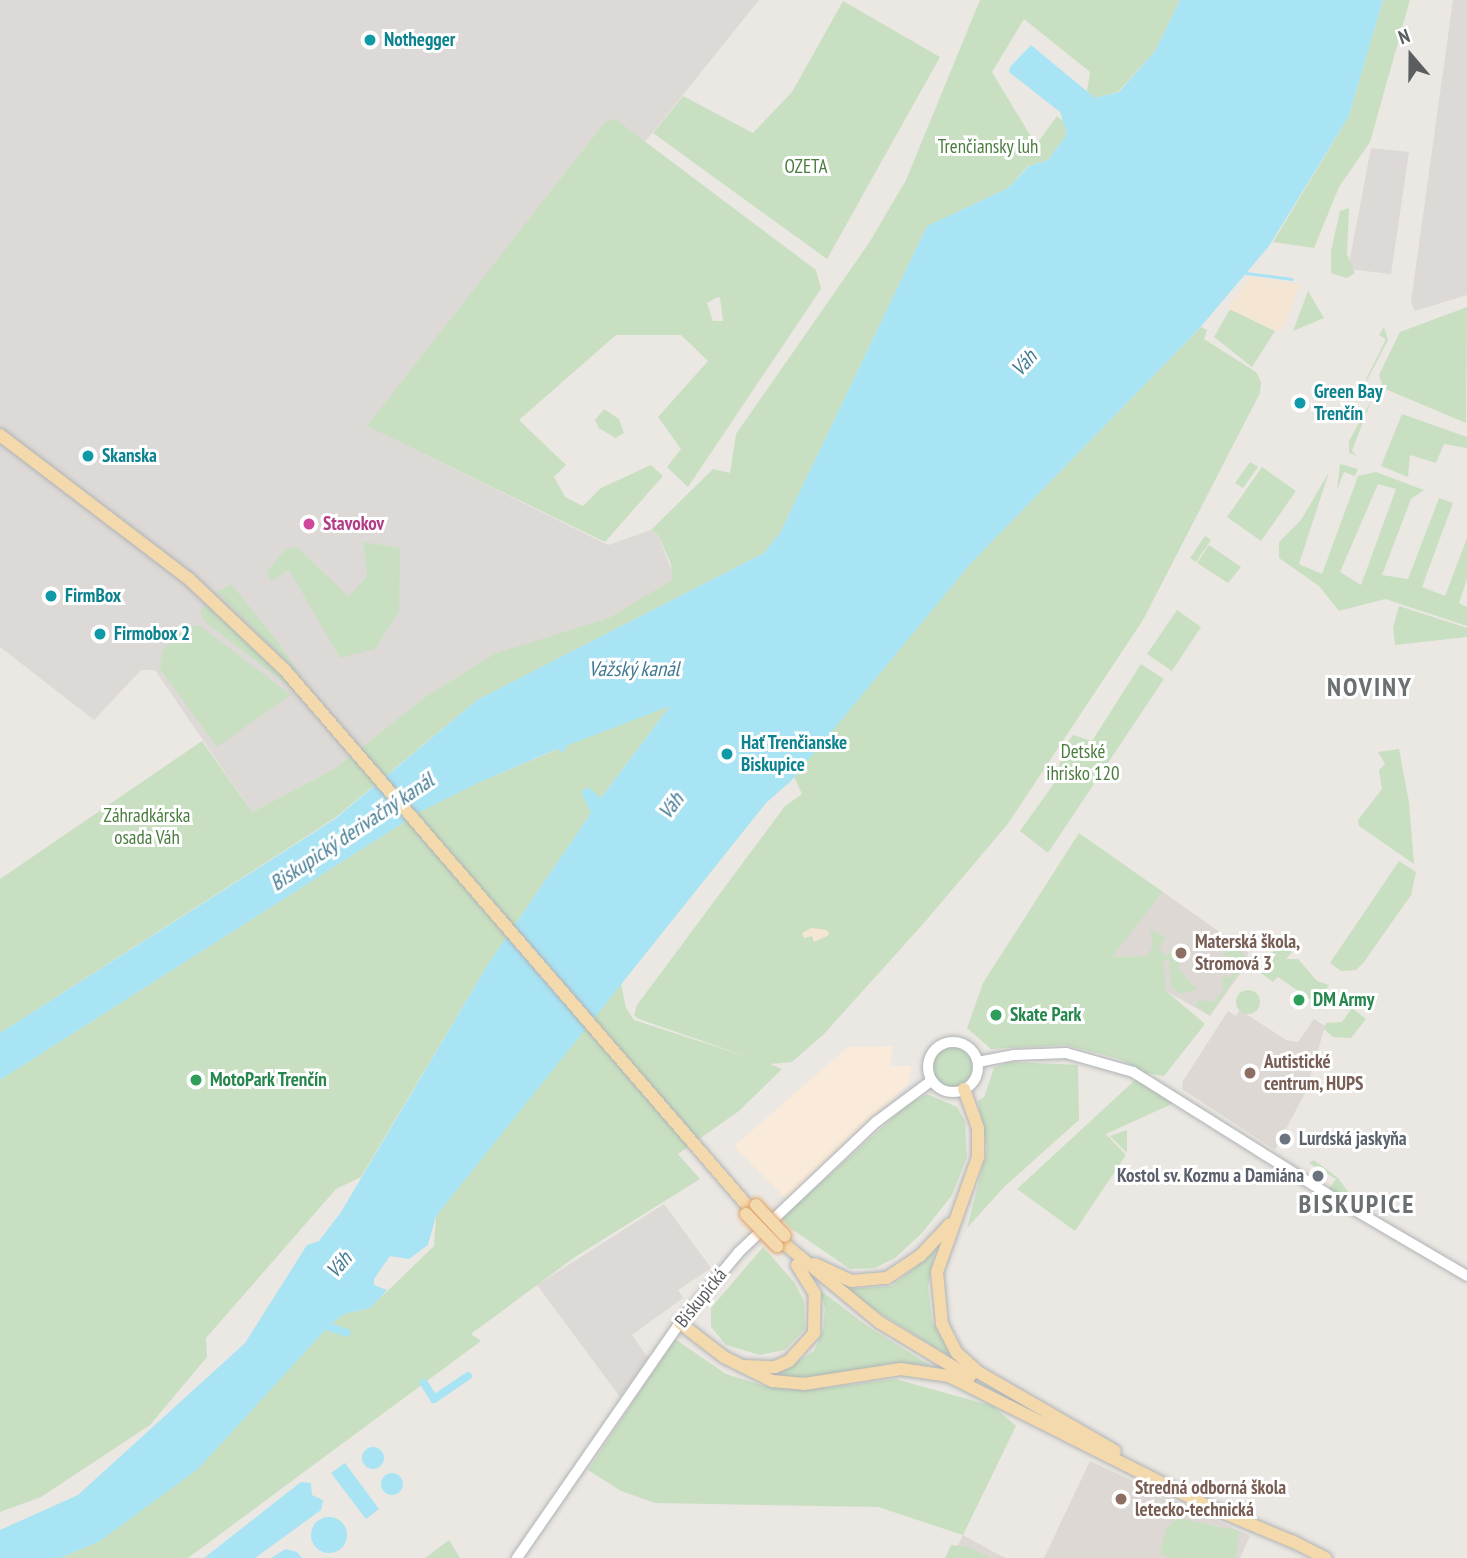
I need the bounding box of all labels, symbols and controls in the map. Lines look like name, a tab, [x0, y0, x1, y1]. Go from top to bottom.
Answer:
north arrow	[1376, 21, 1446, 91]
text: N	[1395, 23, 1413, 49]
place label: Nothegger	[384, 29, 455, 51]
marker: Nothegger	[362, 32, 378, 48]
park label: Trenčiansky luh	[937, 136, 1039, 158]
park label: OZETA	[785, 156, 827, 178]
water label: Váh	[1006, 345, 1042, 381]
place label: Green Bay Trenčín	[1314, 381, 1383, 425]
marker: Green Bay Trenčín	[1292, 395, 1308, 411]
place label: Skanska	[102, 445, 157, 467]
marker: Skanska	[80, 448, 96, 464]
place label: Stavokov	[323, 513, 384, 535]
marker: Stavokov	[301, 516, 317, 532]
place label: FirmBox	[65, 585, 121, 607]
marker: FirmBox	[43, 588, 59, 604]
place label: Firmobox 2	[114, 623, 191, 645]
marker: Firmobox 2	[92, 626, 108, 642]
water label: Važský kanál	[588, 656, 680, 682]
district label: NOVINY	[1328, 671, 1412, 703]
place label: Hať Trenčianske Biskupice	[741, 732, 848, 776]
park label: Detské ihrisko 120	[1046, 741, 1120, 785]
marker: Hať Trenčianske Biskupice	[719, 746, 735, 762]
water label: Biskupický derivačný kanál	[265, 768, 439, 896]
water label: Váh	[653, 788, 689, 824]
park label: Záhradkárska osada Váh	[104, 805, 190, 849]
place label: Materská škola, Stromová 3	[1195, 931, 1300, 975]
marker: Materská škola, Stromová 3	[1173, 945, 1189, 961]
place label: DM Army	[1313, 989, 1375, 1011]
marker: DM Army	[1291, 992, 1307, 1008]
place label: Skate Park	[1010, 1004, 1081, 1026]
marker: Skate Park	[988, 1007, 1004, 1023]
place label: Autistické centrum, HUPS	[1264, 1051, 1365, 1095]
marker: Autistické centrum, HUPS	[1242, 1065, 1258, 1081]
place label: MotoPark Trenčín	[210, 1069, 328, 1091]
marker: MotoPark Trenčín	[188, 1072, 204, 1088]
place label: Lurdská jaskyňa	[1299, 1128, 1407, 1150]
marker: Lurdská jaskyňa	[1277, 1131, 1293, 1147]
place label: Kostol sv. Kozmu a Damiána	[1116, 1165, 1304, 1187]
marker: Kostol sv. Kozmu a Damiána	[1310, 1168, 1326, 1184]
district label: BISKUPICE	[1300, 1188, 1414, 1220]
water label: Váh	[321, 1247, 357, 1283]
street label: Biskupická	[670, 1264, 732, 1332]
place label: Stredná odborná škola letecko-technická	[1135, 1477, 1286, 1521]
marker: Stredná odborná škola letecko-technická	[1113, 1491, 1129, 1507]

